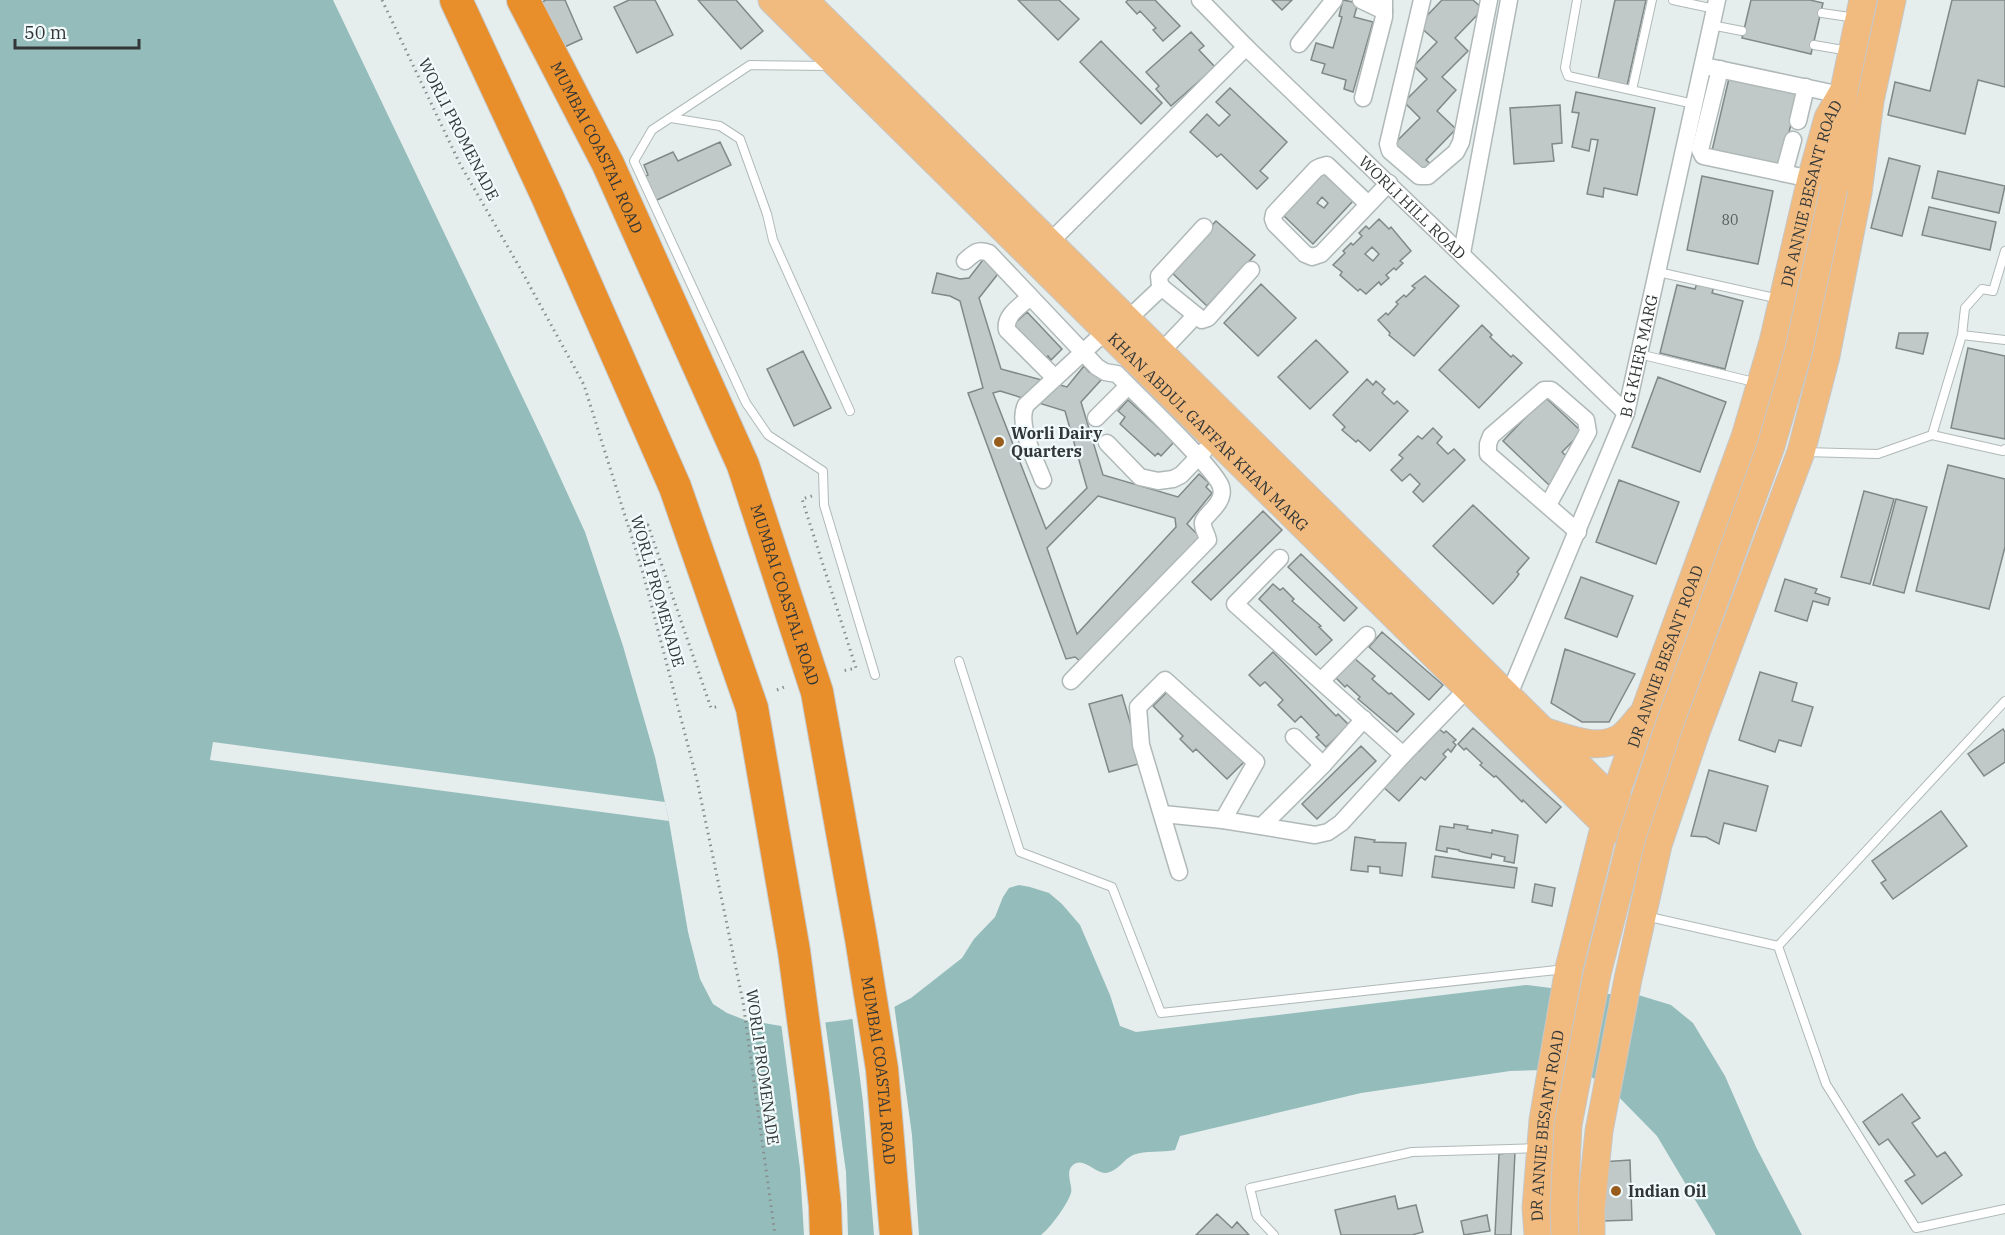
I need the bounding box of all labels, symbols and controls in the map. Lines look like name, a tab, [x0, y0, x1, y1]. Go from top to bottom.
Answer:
scale bar	[15, 12, 140, 50]
text: 50 m	[24, 21, 67, 44]
street label: WORLI PROMENADE	[414, 54, 504, 204]
street label: MUMBAI COASTAL ROAD	[546, 58, 648, 237]
street label: DR ANNIE BESANT ROAD	[1776, 96, 1846, 289]
street label: WORLI HILL ROAD	[1355, 151, 1470, 264]
house number: 80	[1722, 211, 1738, 229]
street label: B G KHER MARG	[1615, 292, 1662, 419]
street label: KHAN ABDUL GAFFAR KHAN MARG	[1104, 328, 1313, 535]
place label: Worli Dairy Quarters	[1011, 423, 1103, 461]
marker: Worli Dairy Quarters	[992, 435, 1006, 449]
street label: MUMBAI COASTAL ROAD	[746, 502, 824, 688]
street label: WORLI PROMENADE	[627, 513, 689, 669]
street label: DR ANNIE BESANT ROAD	[1623, 562, 1707, 750]
street label: MUMBAI COASTAL ROAD	[857, 975, 900, 1165]
street label: WORLI PROMENADE	[742, 988, 784, 1146]
street label: DR ANNIE BESANT ROAD	[1526, 1028, 1568, 1222]
place label: Indian Oil	[1628, 1181, 1706, 1201]
marker: Indian Oil	[1609, 1184, 1623, 1198]

